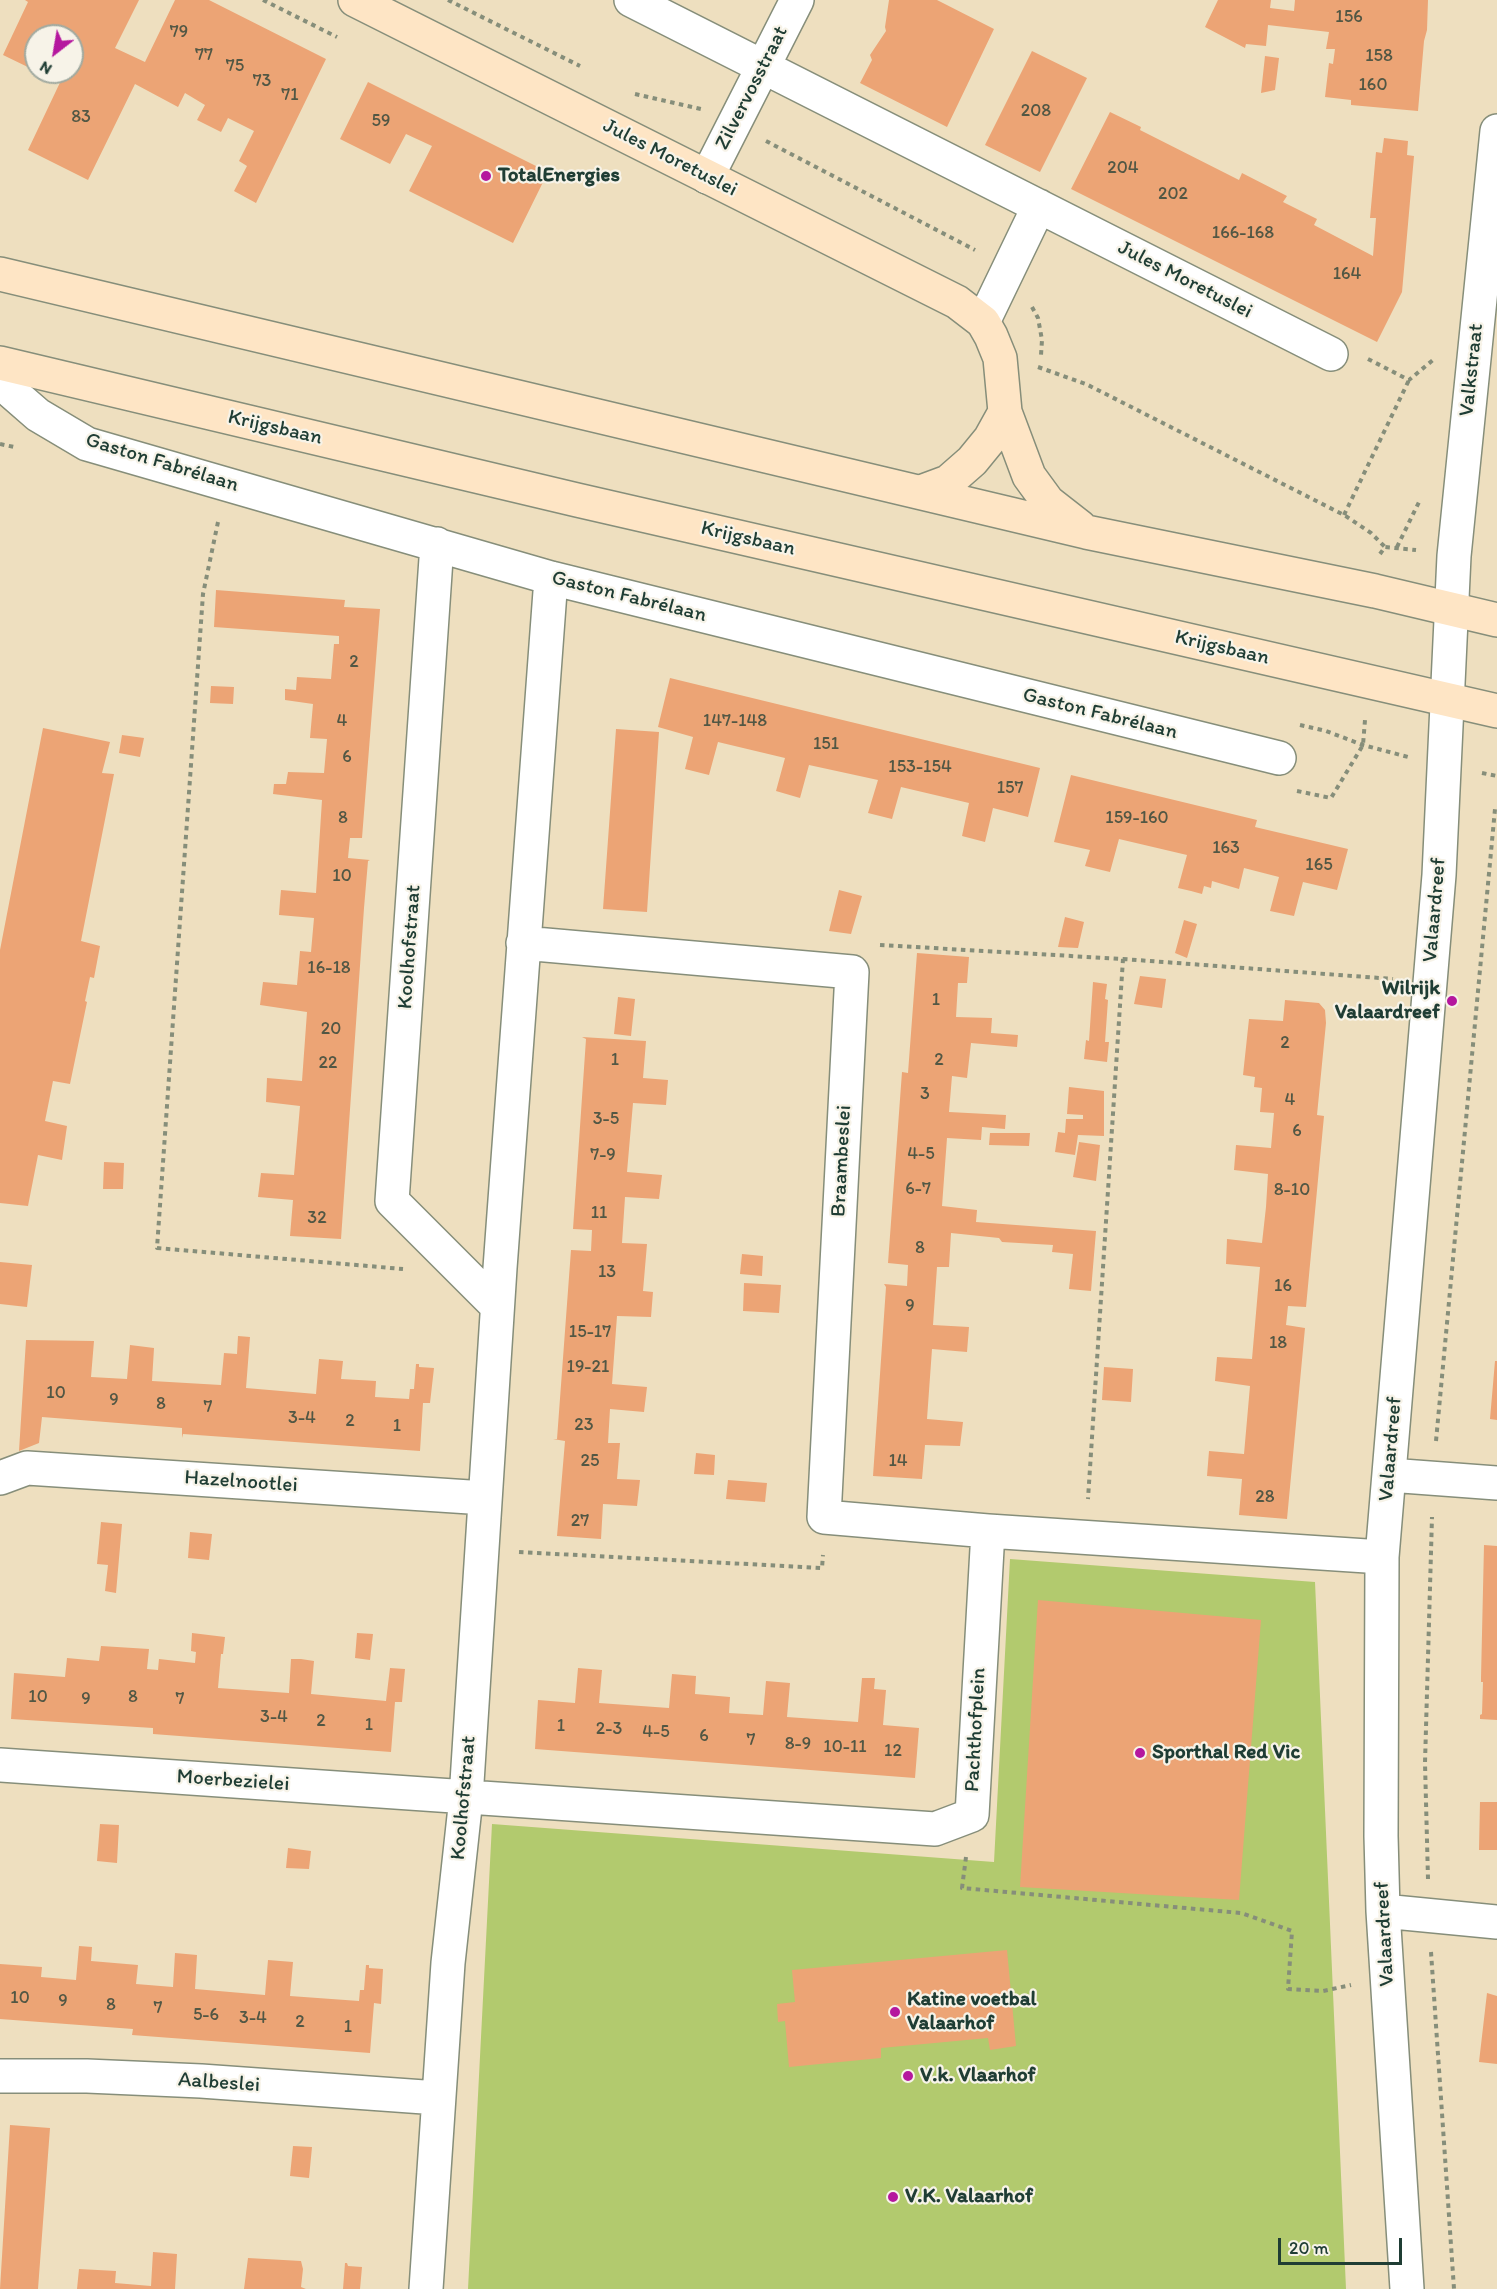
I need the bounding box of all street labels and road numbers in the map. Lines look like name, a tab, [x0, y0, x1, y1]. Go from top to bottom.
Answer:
street label: Zilvervosstraat	[710, 22, 794, 154]
street label: Jules Moretuslei	[599, 113, 741, 203]
street label: Jules Moretuslei	[1114, 235, 1256, 325]
street label: Valkstraat	[1455, 322, 1489, 418]
street label: Krijgsbaan	[225, 405, 325, 451]
street label: Gaston Fabrélaan	[82, 428, 242, 498]
street label: Krijgsbaan	[698, 516, 798, 562]
street label: Gaston Fabrélaan	[549, 566, 709, 628]
street label: Krijgsbaan	[1172, 625, 1272, 671]
street label: Gaston Fabrélaan	[1020, 683, 1180, 745]
street label: Valaardreef	[1418, 856, 1452, 964]
street label: Koolhofstraat	[393, 884, 427, 1010]
street label: Braambeslei	[826, 1104, 858, 1218]
street label: Valaardreef	[1374, 1395, 1408, 1503]
street label: Hazelnootlei	[184, 1465, 298, 1499]
street label: Pachthofplein	[960, 1667, 992, 1793]
street label: Koolhofstraat	[446, 1735, 482, 1861]
street label: Moerbezielei	[176, 1764, 290, 1798]
street label: Valaardreef	[1370, 1881, 1400, 1987]
street label: Aalbeslei	[177, 2068, 261, 2098]

